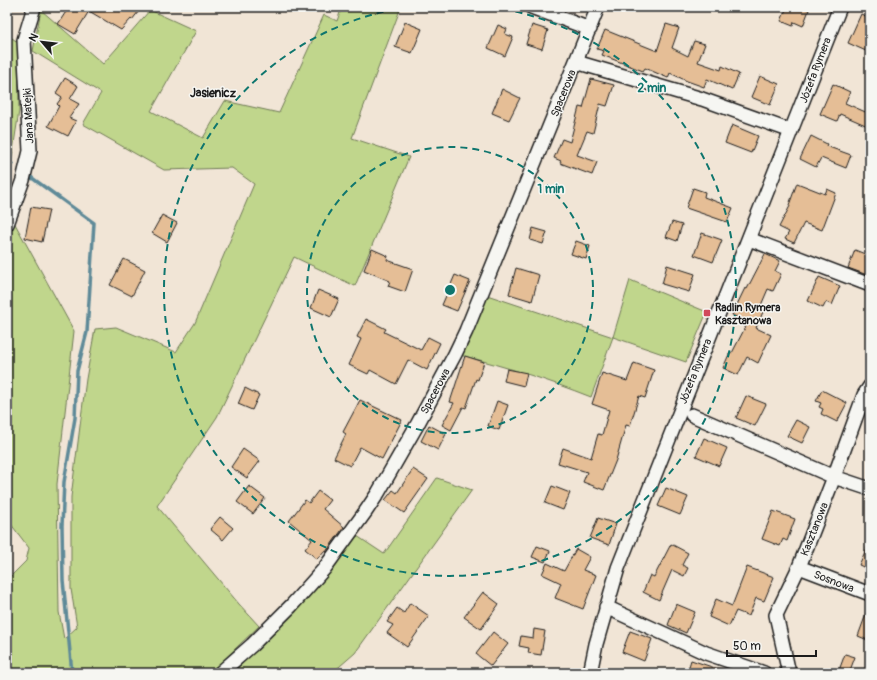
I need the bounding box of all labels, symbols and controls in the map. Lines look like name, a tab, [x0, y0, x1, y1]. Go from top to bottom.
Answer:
north arrow	[22, 22, 62, 62]
text: N	[26, 31, 41, 44]
street label: Józefa Rymera	[797, 36, 834, 105]
street label: Spacerowa	[548, 68, 579, 119]
text: 2 min	[638, 81, 667, 96]
district label: Jasienicz	[190, 86, 237, 101]
street label: Jana Matejki	[21, 88, 36, 144]
text: 1 min	[538, 182, 565, 197]
centre of rings	[443, 283, 457, 297]
place label: Radlin Rymera Kasztanowa	[715, 301, 780, 327]
marker: Radlin Rymera Kasztanowa	[702, 308, 712, 318]
street label: Józefa Rymera	[676, 337, 714, 406]
street label: Spacerowa	[418, 366, 453, 416]
street label: Kasztanowa	[798, 501, 831, 558]
street label: Sosnowa	[812, 568, 856, 595]
scale bar	[727, 632, 816, 658]
text: 50 m	[733, 639, 761, 654]

